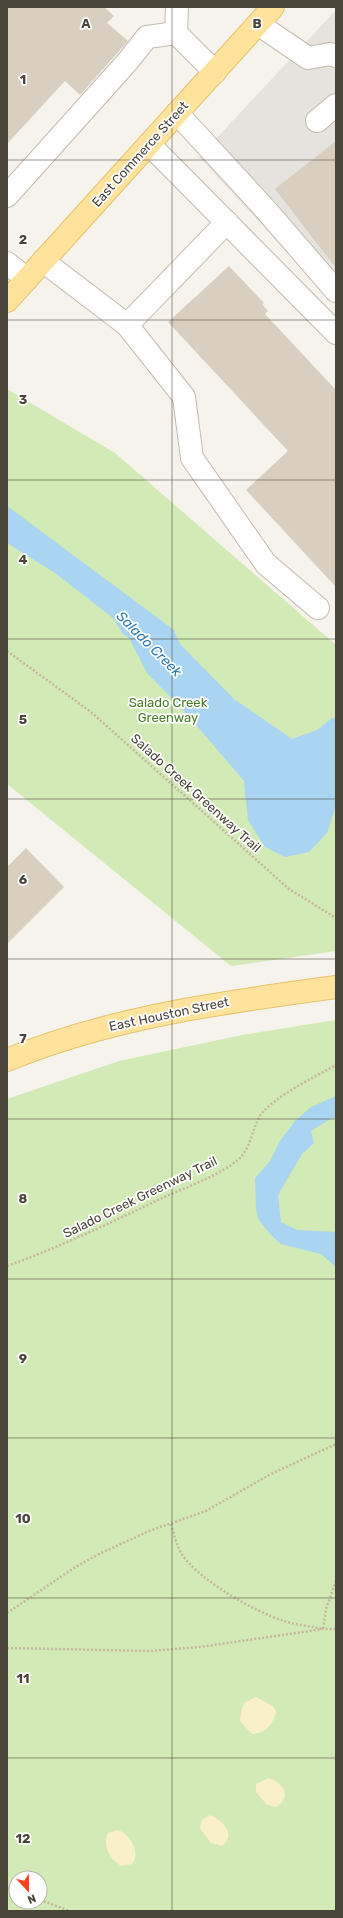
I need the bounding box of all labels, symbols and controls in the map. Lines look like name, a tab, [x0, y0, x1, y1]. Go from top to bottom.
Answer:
text: A	[81, 16, 91, 31]
text: B	[252, 16, 262, 31]
text: 1	[20, 72, 26, 87]
street label: East Commerce Street	[89, 98, 191, 210]
text: 2	[19, 232, 27, 247]
text: 3	[19, 392, 28, 407]
text: 4	[19, 552, 28, 567]
water label: Salado Creek	[113, 608, 186, 681]
park label: Salado Creek Greenway	[129, 695, 208, 725]
text: 5	[19, 712, 27, 727]
street label: Salado Creek Greenway Trail	[128, 731, 264, 855]
text: 6	[19, 872, 28, 887]
street label: East Houston Street	[108, 994, 230, 1034]
text: 7	[19, 1031, 27, 1046]
street label: Salado Creek Greenway Trail	[61, 1153, 219, 1241]
text: 8	[19, 1191, 28, 1206]
text: 9	[19, 1351, 27, 1366]
text: 10	[15, 1511, 31, 1526]
text: 11	[17, 1671, 29, 1686]
text: 12	[16, 1831, 30, 1846]
north arrow	[8, 1870, 48, 1910]
text: N	[25, 1891, 38, 1906]

